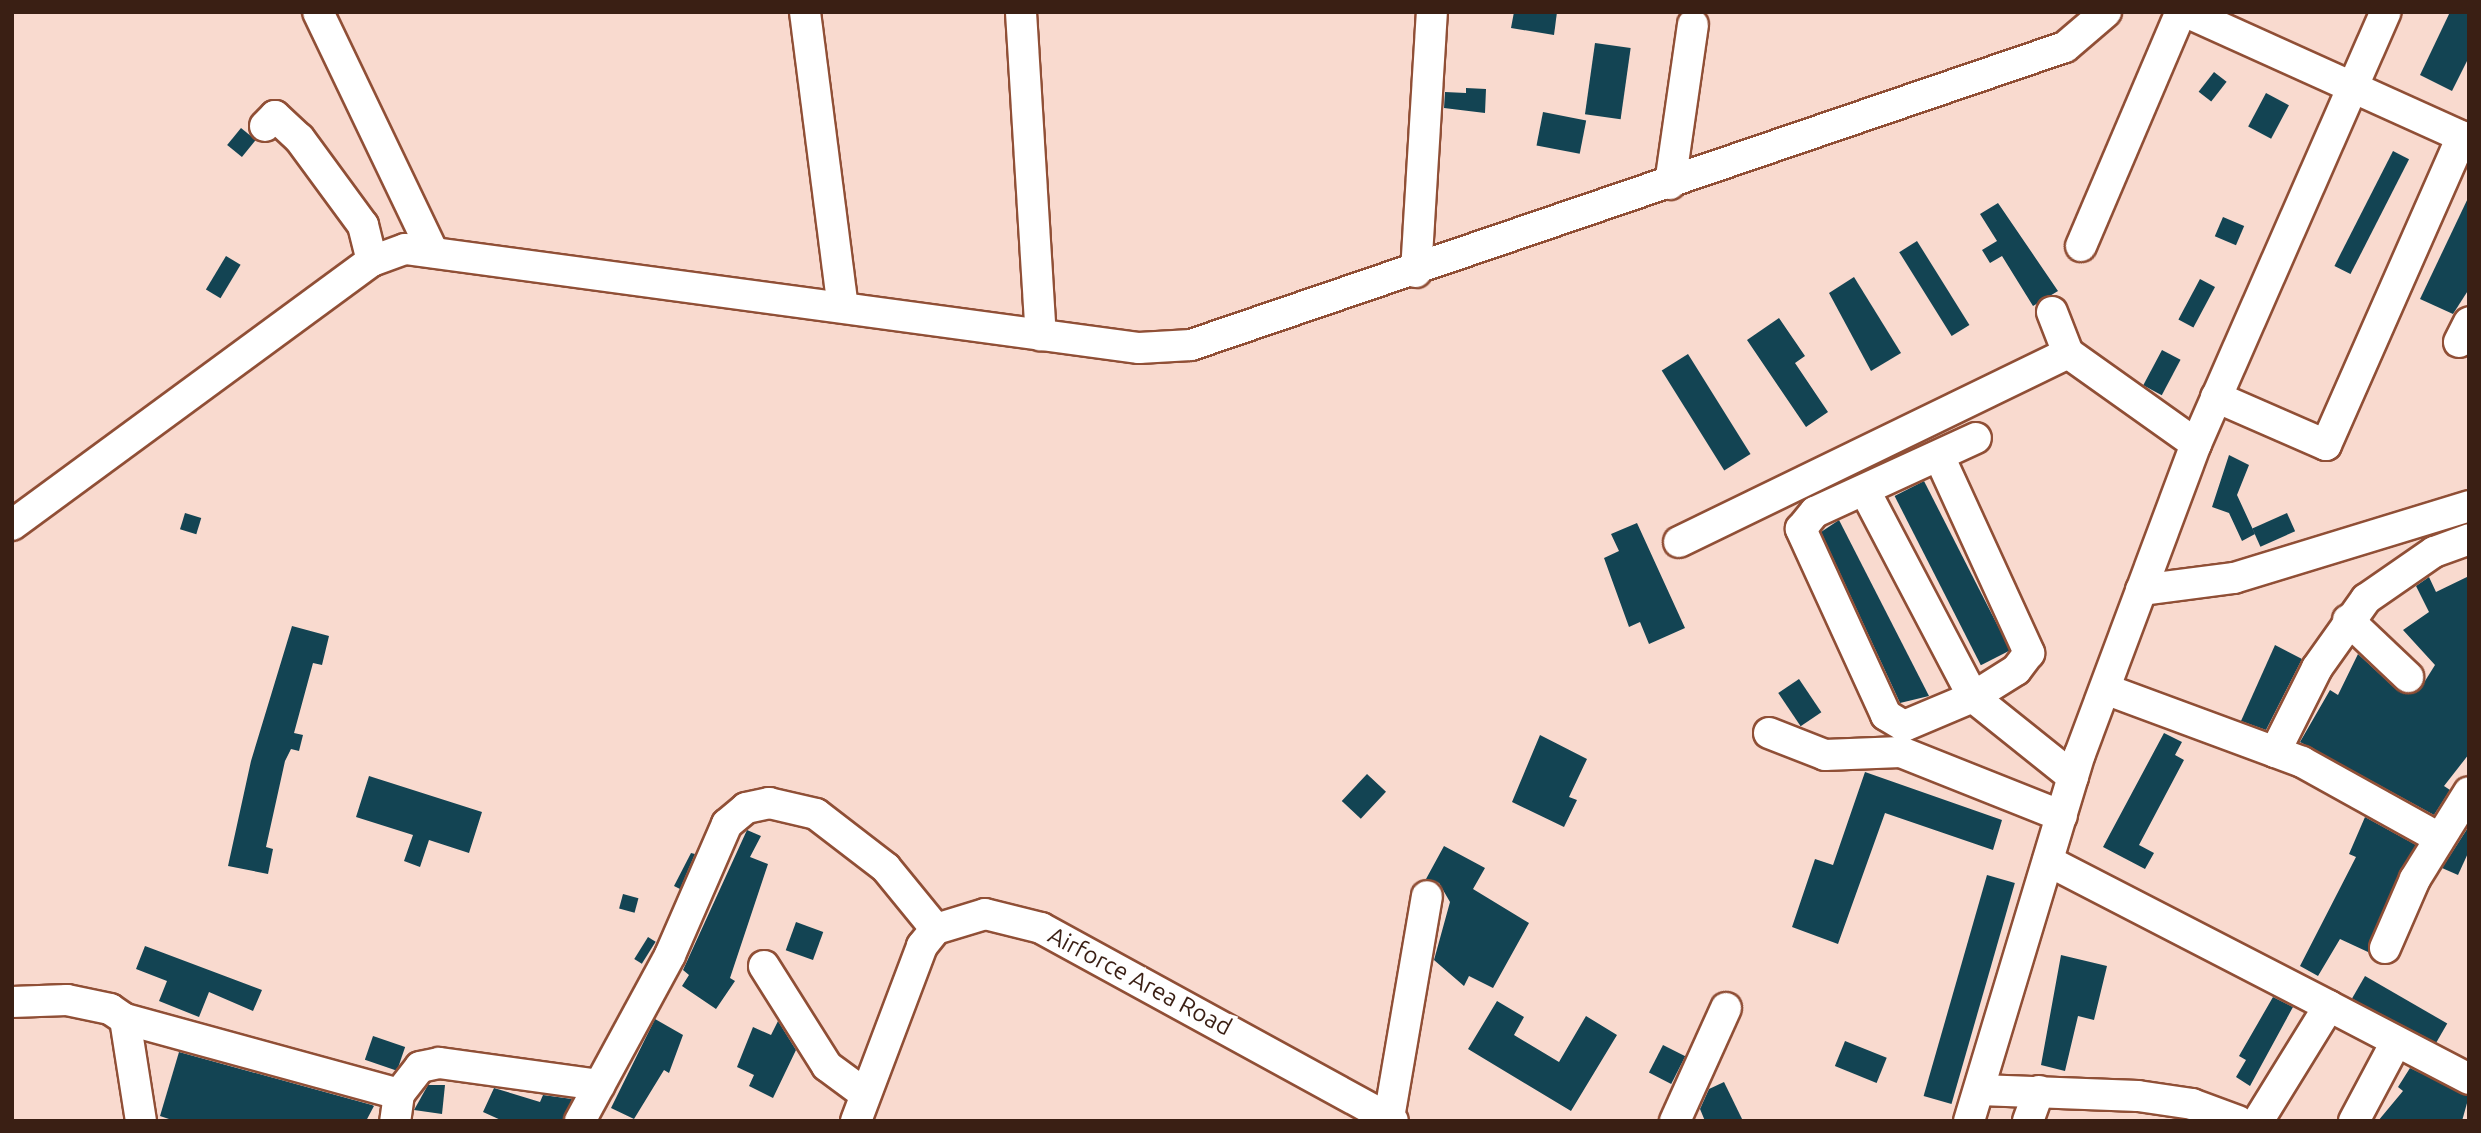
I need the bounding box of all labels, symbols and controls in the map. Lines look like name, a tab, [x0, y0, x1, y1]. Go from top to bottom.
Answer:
street label: Airforce Area Road	[1043, 920, 1237, 1042]

